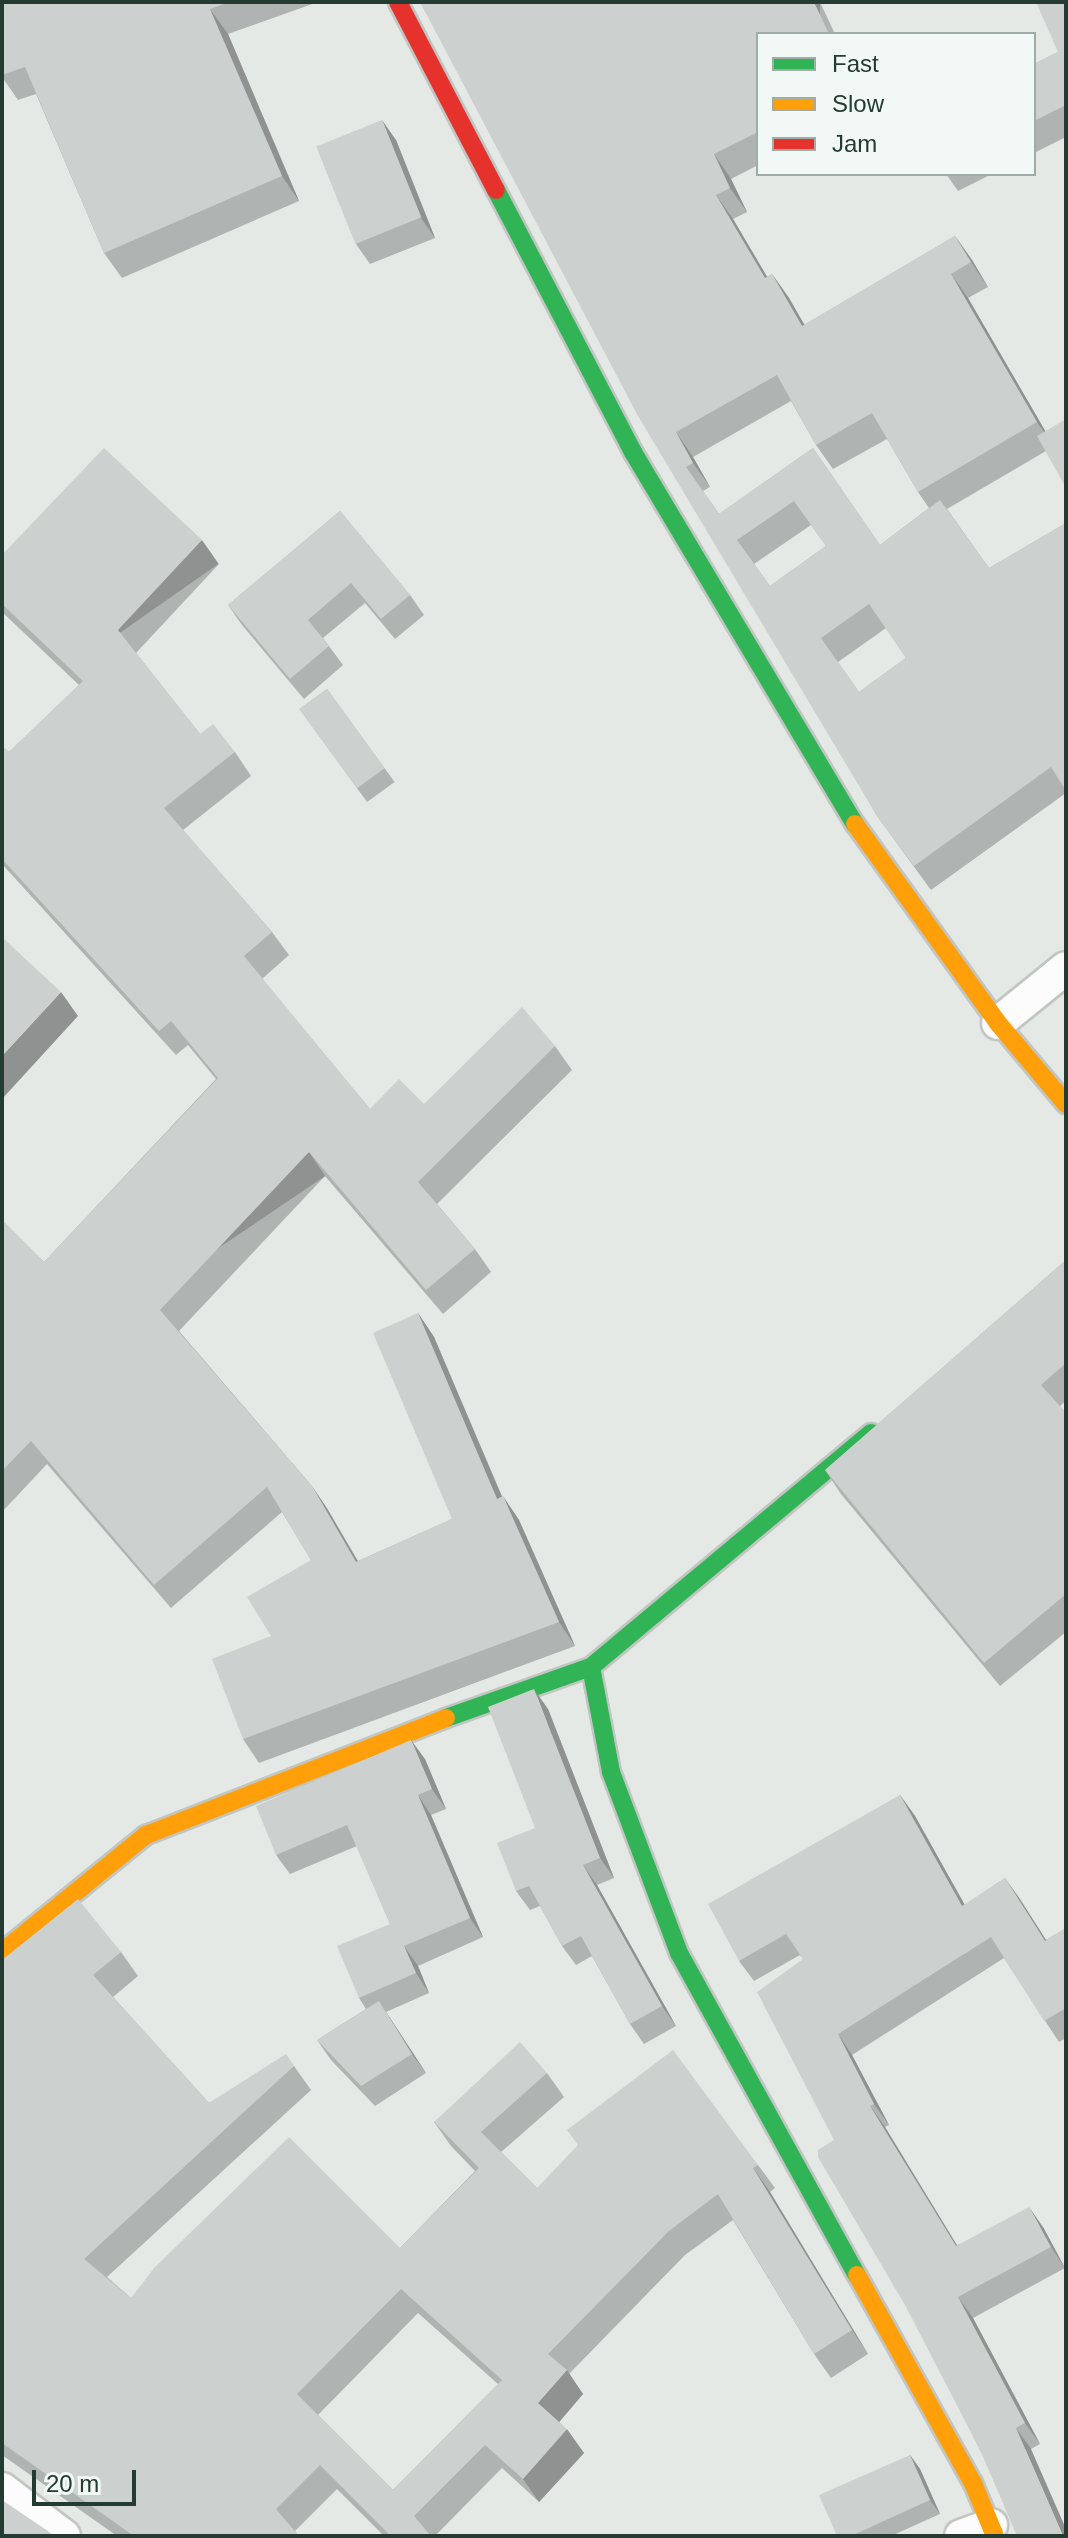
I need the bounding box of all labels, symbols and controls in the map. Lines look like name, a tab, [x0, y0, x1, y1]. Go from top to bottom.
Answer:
legend	[756, 32, 1036, 176]
text: Fast	[832, 50, 879, 77]
text: Slow	[832, 90, 884, 117]
text: Jam	[832, 130, 877, 157]
scale bar	[36, 2454, 140, 2504]
text: 20 m	[46, 2470, 99, 2497]

